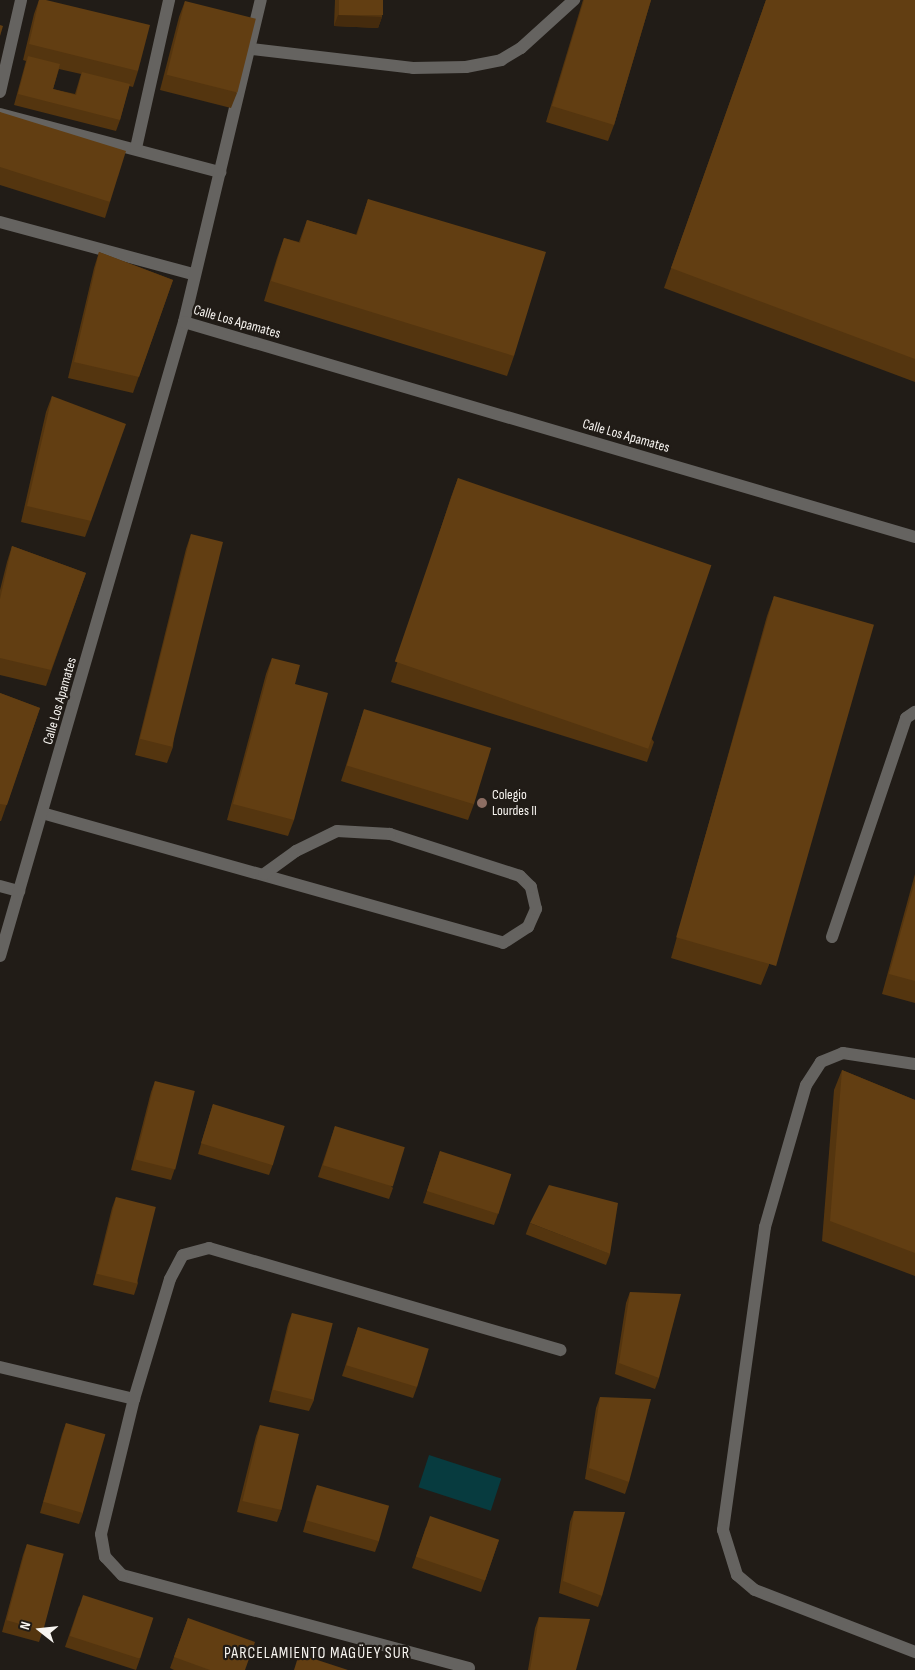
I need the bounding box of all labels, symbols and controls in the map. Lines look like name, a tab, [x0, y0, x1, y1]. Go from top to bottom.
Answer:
street label: Calle Los Apamates	[192, 302, 282, 342]
street label: Calle Los Apamates	[581, 416, 671, 456]
street label: Calle Los Apamates	[40, 656, 80, 746]
place label: Colegio Lourdes II	[492, 787, 537, 820]
marker: Colegio Lourdes II	[476, 797, 488, 809]
north arrow	[15, 1605, 65, 1655]
text: N	[16, 1620, 34, 1632]
district label: PARCELAMIENTO MAGÜEY SUR	[221, 1644, 413, 1664]

